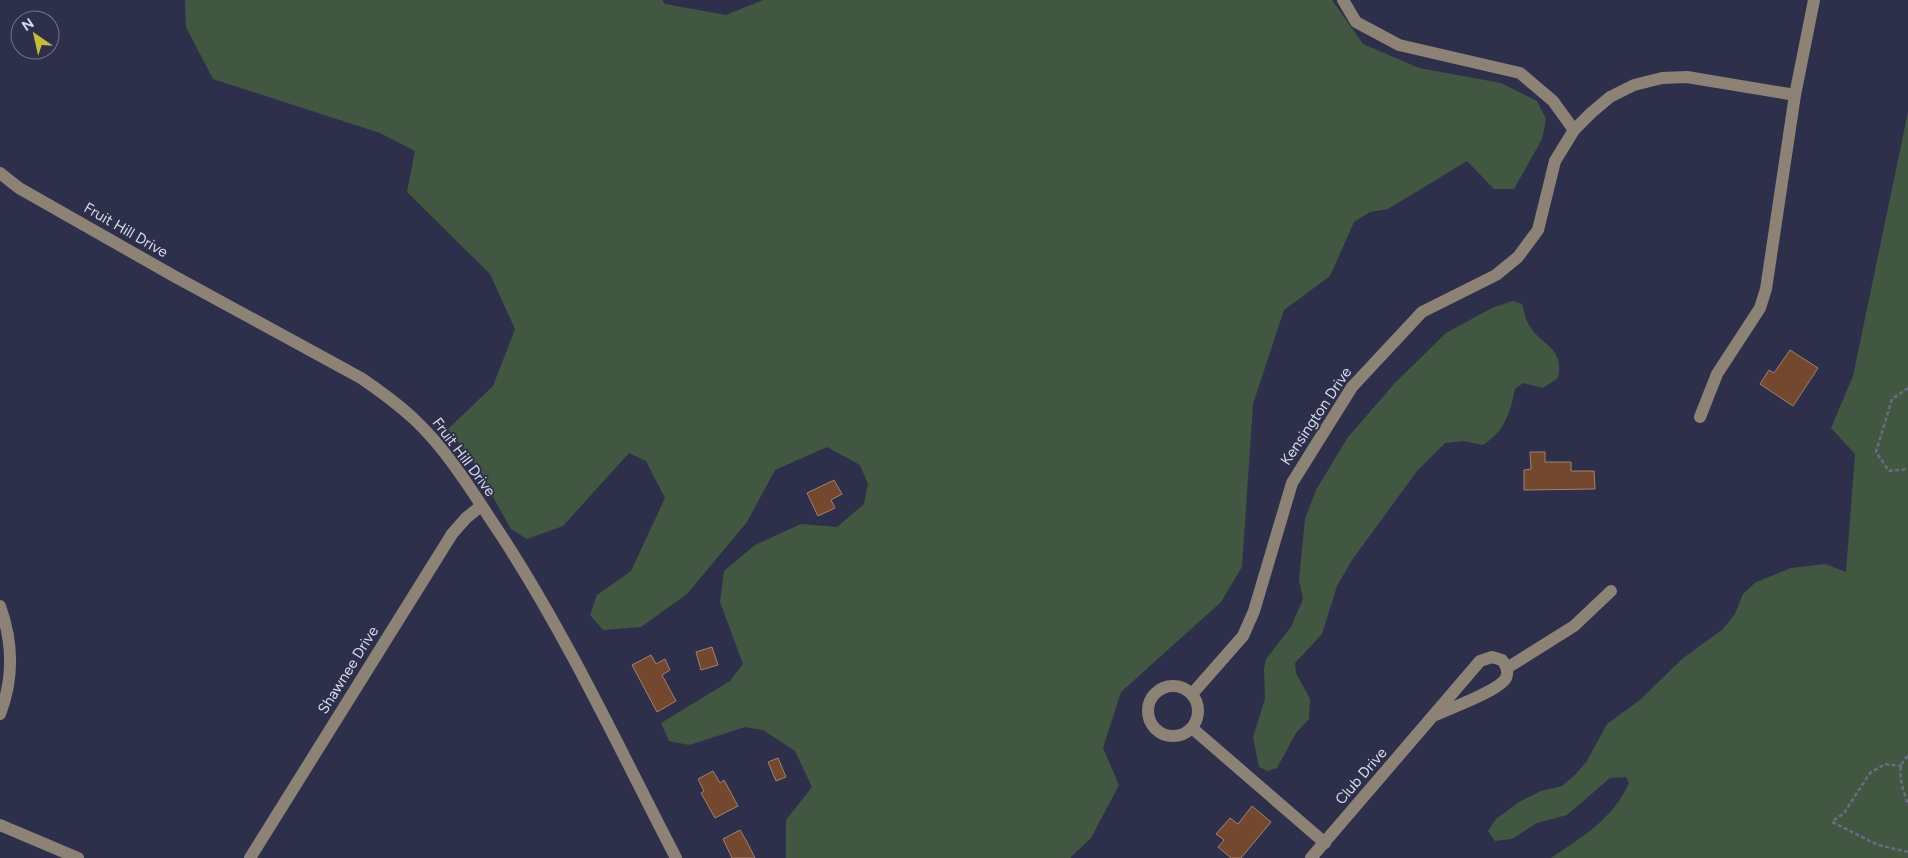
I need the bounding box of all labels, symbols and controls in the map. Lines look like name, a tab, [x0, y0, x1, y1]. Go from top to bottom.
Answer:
north arrow	[10, 10, 60, 60]
text: N	[19, 15, 37, 35]
street label: Fruit Hill Drive	[81, 199, 171, 261]
street label: Kensington Drive	[1277, 364, 1355, 468]
street label: Fruit Hill Drive	[429, 414, 499, 500]
street label: Shawnee Drive	[314, 623, 382, 717]
street label: Club Drive	[1331, 744, 1391, 808]

